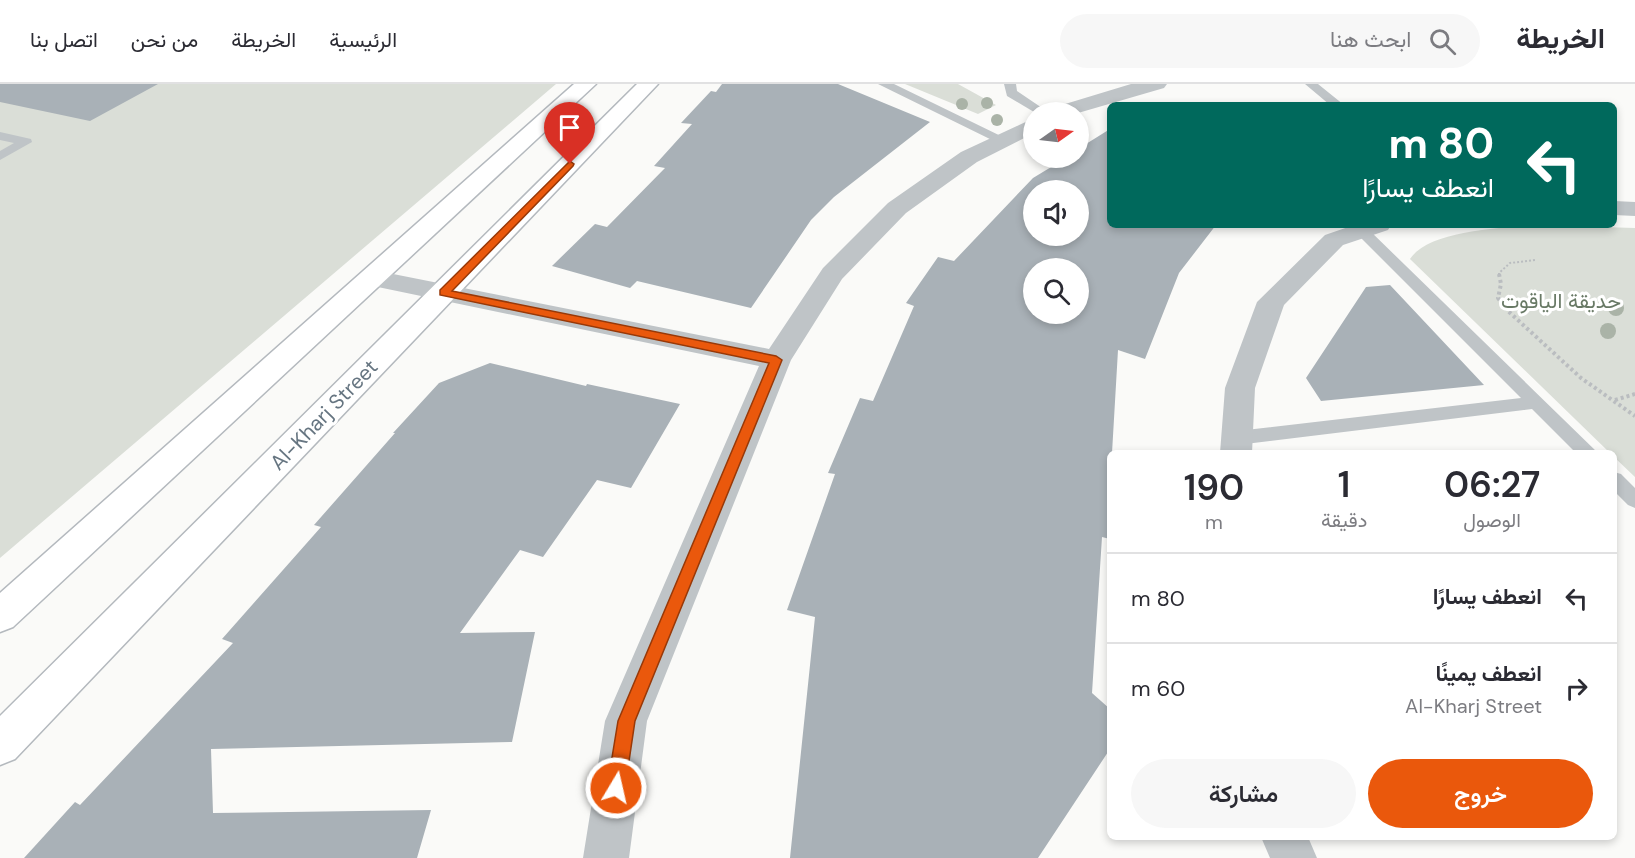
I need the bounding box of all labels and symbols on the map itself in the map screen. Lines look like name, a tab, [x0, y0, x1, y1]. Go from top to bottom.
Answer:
pin	[544, 102, 595, 164]
north arrow	[1023, 102, 1089, 168]
park label: حديقة الياقوت	[1501, 287, 1621, 315]
street label: Al-Kharj Street	[264, 354, 384, 476]
position arrow	[584, 756, 648, 820]

